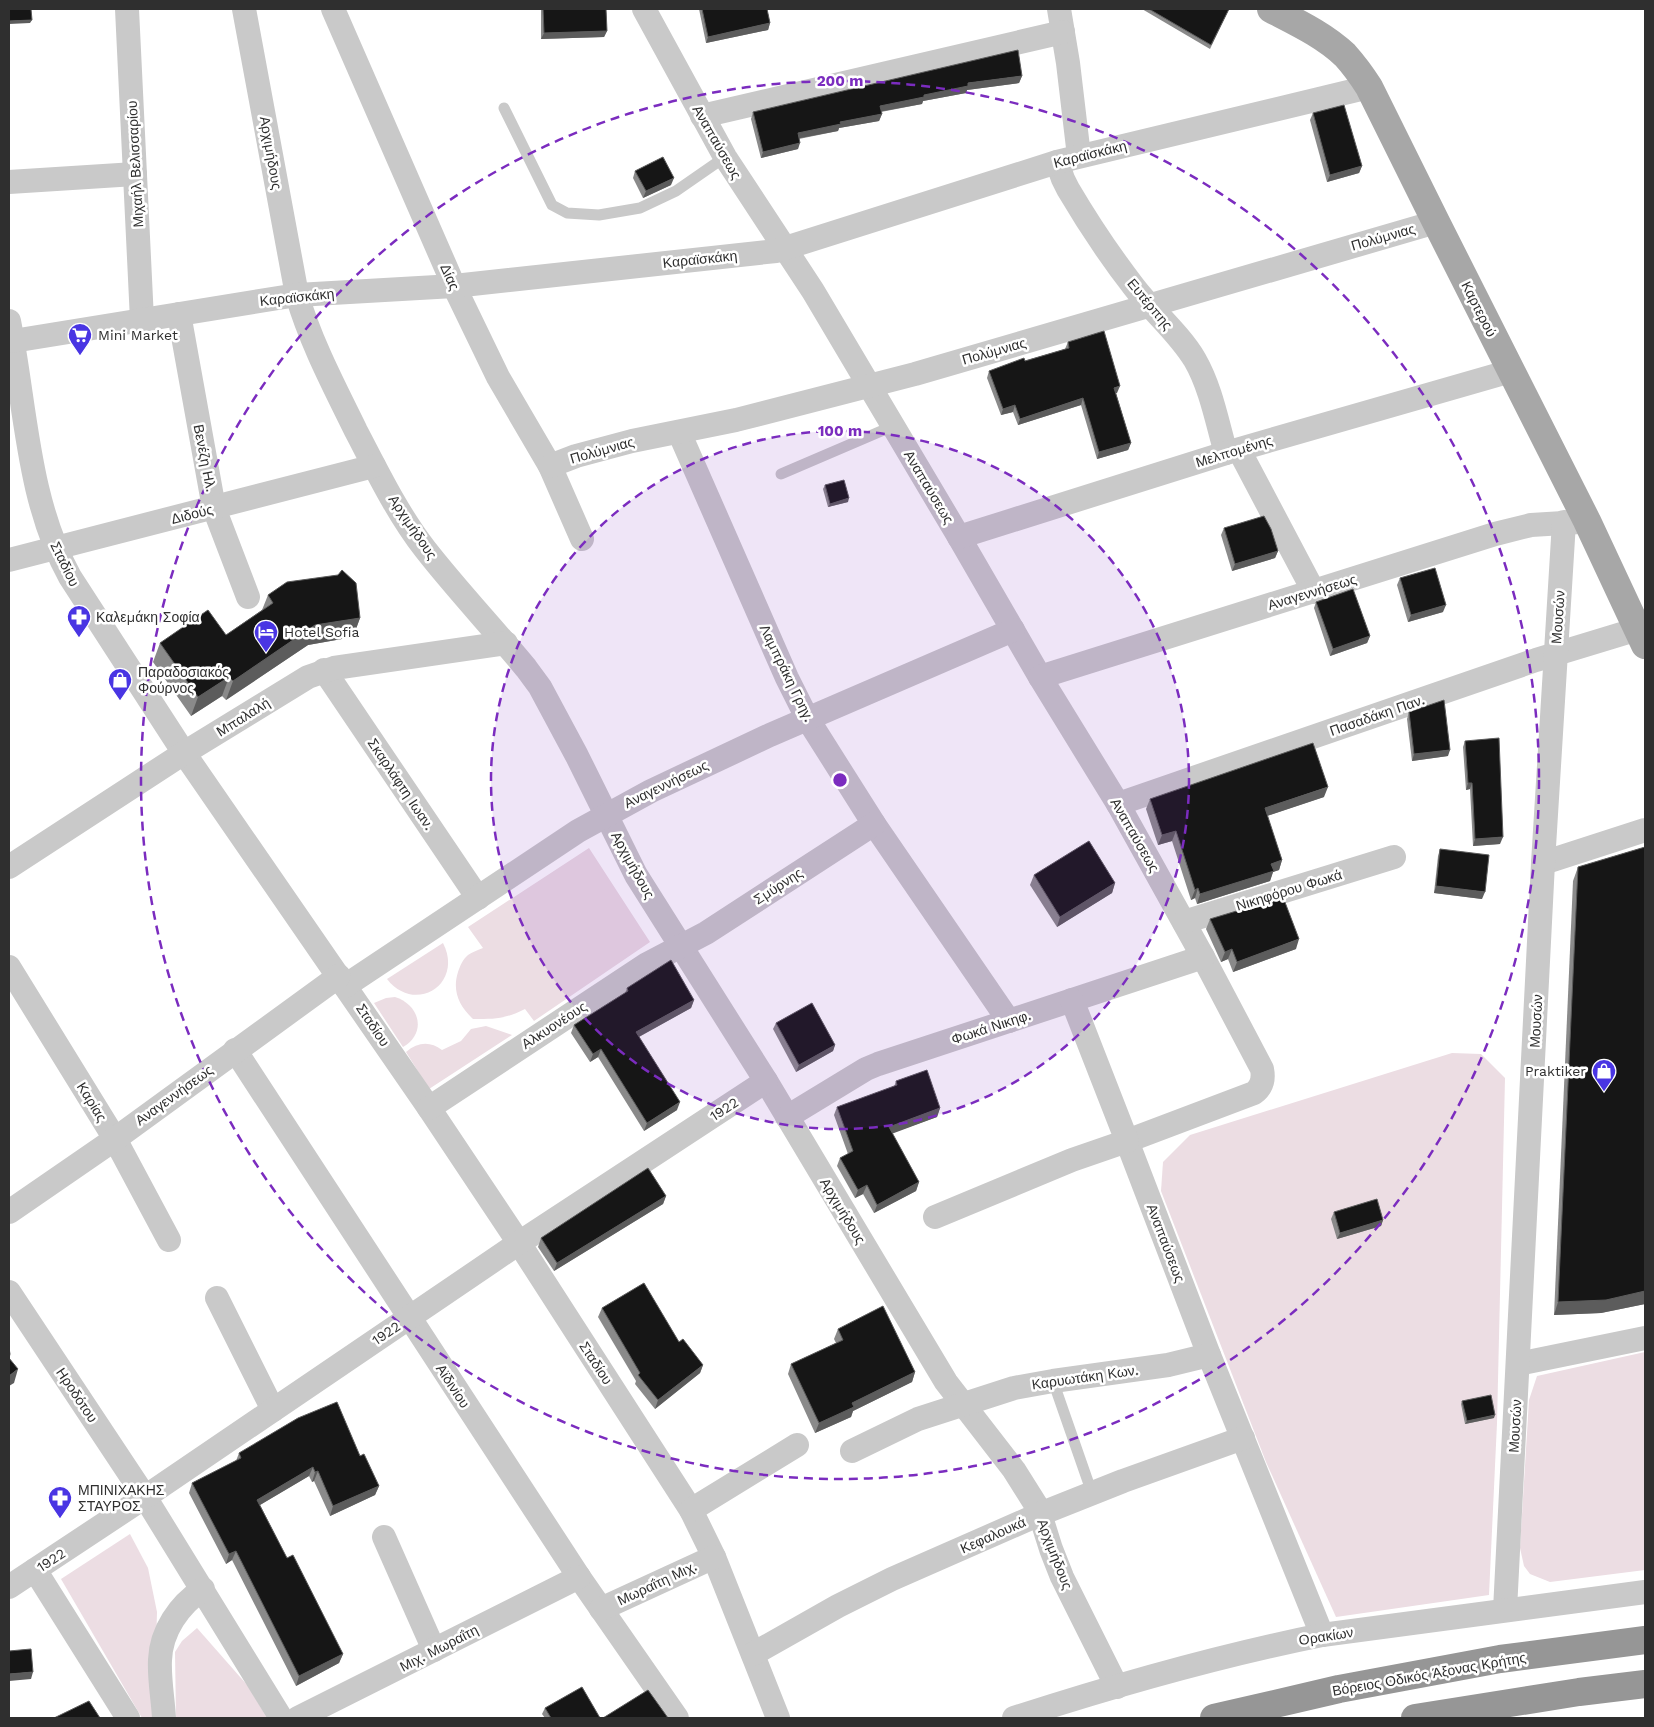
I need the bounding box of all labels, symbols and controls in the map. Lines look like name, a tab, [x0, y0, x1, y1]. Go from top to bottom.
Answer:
text: 200 m	[817, 72, 863, 90]
street label: Μιχαήλ Βελισσαρίου	[124, 100, 146, 228]
street label: Αναπαύσεως	[689, 102, 745, 182]
street label: Αρχιμήδους	[257, 115, 285, 191]
street label: Καραϊσκάκη	[1052, 137, 1128, 171]
street label: Πολύμνιας	[1349, 220, 1417, 254]
street label: Καραϊσκάκη	[662, 247, 738, 271]
street label: Δίας	[437, 261, 463, 293]
street label: Ευτέρπης	[1124, 275, 1176, 333]
street label: Καρτερού	[1458, 279, 1500, 339]
street label: Καραϊσκάκη	[259, 285, 335, 309]
supermarket icon: Mini Market	[67, 322, 93, 356]
place label: Mini Market	[98, 327, 178, 343]
street label: Πολύμνιας	[960, 334, 1028, 368]
text: 100 m	[818, 422, 862, 440]
street label: Βενέζη Ηλ.	[191, 423, 219, 493]
street label: Μελπομένης	[1194, 432, 1275, 470]
street label: Πολύμνιας	[568, 433, 636, 467]
street label: Αναπαύσεως	[901, 447, 957, 527]
street label: Αρχιμήδους	[386, 492, 441, 562]
street label: Διδούς	[169, 501, 215, 527]
street label: Σταδίου	[47, 539, 83, 589]
street label: Αναγεννήσεως	[1266, 571, 1358, 613]
street label: Μουσών	[1548, 590, 1568, 644]
pharmacy icon: Καλεμάκη Σοφία	[66, 604, 92, 638]
place label: Καλεμάκη Σοφία	[96, 609, 200, 625]
hotel icon: Hotel Sofia	[253, 619, 279, 653]
street label: Λαμπράκη Γρηγ.	[757, 622, 817, 724]
place label: Hotel Sofia	[284, 624, 359, 640]
place label: Παραδοσιακός Φούρνος	[138, 664, 229, 696]
shop icon: Παραδοσιακός Φούρνος	[107, 667, 133, 701]
street label: Πασαδάκη Παν.	[1327, 691, 1427, 739]
street label: Μπαλαλή	[213, 694, 273, 740]
street label: Σκαρλάφτη Ιωαν.	[365, 735, 437, 833]
street label: Αναγεννήσεως	[621, 757, 711, 811]
centre of rings	[831, 771, 849, 789]
street label: Αναπαύσεως	[1107, 795, 1163, 875]
street label: Αρχιμήδους	[608, 829, 658, 902]
street label: Σμύρνης	[751, 864, 805, 908]
street label: Νικηφόρου Φωκά	[1234, 866, 1344, 914]
street label: Μουσών	[1527, 994, 1545, 1048]
street label: Αλκυονέους	[519, 998, 590, 1052]
street label: Σταδίου	[353, 1001, 393, 1049]
street label: Φωκά Νικηφ.	[949, 1007, 1033, 1047]
shop icon: Praktiker	[1591, 1058, 1617, 1092]
street label: Αναγεννήσεως	[132, 1061, 216, 1128]
place label: Praktiker	[1525, 1063, 1586, 1079]
street label: Καρίας	[74, 1079, 110, 1125]
street label: 1922	[707, 1094, 741, 1124]
street label: Αρχιμήδους	[817, 1175, 869, 1247]
street label: Αναπαύσεως	[1144, 1201, 1188, 1285]
street label: 1922	[369, 1318, 403, 1348]
street label: Σταδίου	[576, 1339, 616, 1387]
street label: Αϊδινίου	[433, 1361, 473, 1411]
street label: Καρυωτάκη Κων.	[1031, 1362, 1139, 1392]
street label: Ηροδότου	[53, 1365, 101, 1425]
street label: Μουσών	[1506, 1399, 1524, 1453]
place label: ΜΠΙΝΙΧΑΚΗΣ ΣΤΑΥΡΟΣ	[78, 1482, 165, 1514]
pharmacy icon: ΜΠΙΝΙΧΑΚΗΣ ΣΤΑΥΡΟΣ	[47, 1485, 73, 1519]
street label: Κεφαλουκά	[958, 1513, 1028, 1557]
street label: Αρχιμήδους	[1034, 1516, 1076, 1592]
street label: 1922	[34, 1545, 68, 1575]
street label: Μωραΐτη Μιχ.	[615, 1558, 699, 1608]
street label: Μιχ. Μωραΐτη	[397, 1621, 481, 1675]
street label: Ορακίων	[1298, 1624, 1354, 1648]
street label: Βόρειος Οδικός Άξονας Κρήτης	[1331, 1649, 1527, 1699]

